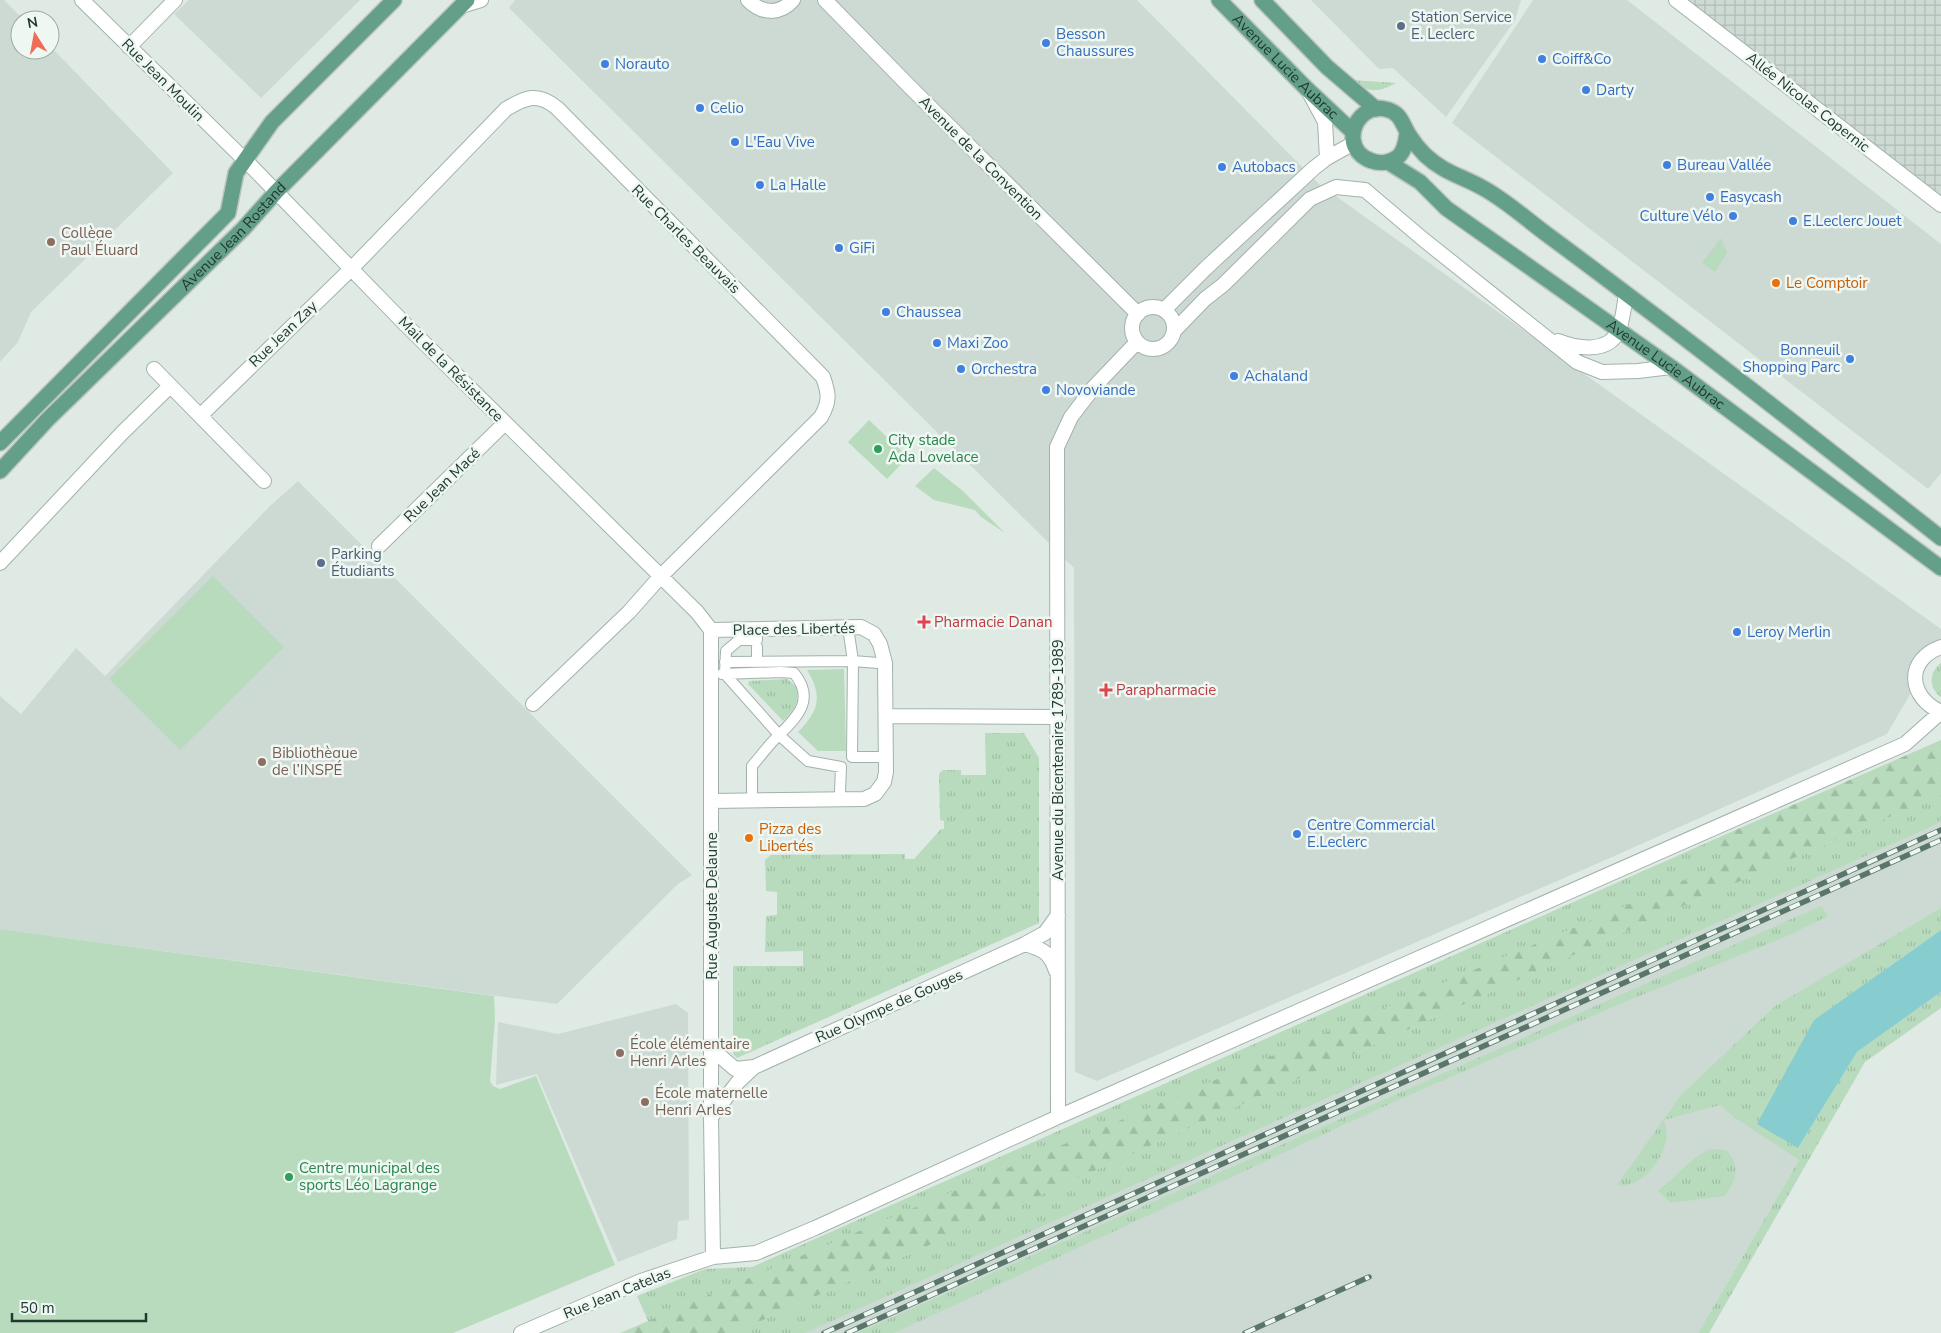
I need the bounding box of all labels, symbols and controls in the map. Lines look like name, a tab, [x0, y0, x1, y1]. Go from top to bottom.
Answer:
place label: Station Service E. Leclerc	[1411, 7, 1512, 44]
street label: Avenue Lucie Aubrac	[1228, 9, 1343, 124]
north arrow	[10, 10, 60, 60]
text: N	[26, 12, 40, 33]
marker: Station Service E. Leclerc	[1395, 20, 1407, 32]
place label: Besson Chaussures	[1056, 24, 1134, 61]
street label: Rue Jean Moulin	[117, 34, 209, 126]
marker: Besson Chaussures	[1040, 37, 1052, 49]
street label: Allée Nicolas Copernic	[1742, 47, 1874, 157]
place label: Coiff&Co	[1552, 49, 1611, 69]
marker: Coiff&Co	[1536, 53, 1548, 65]
place label: Norauto	[615, 54, 670, 74]
marker: Norauto	[599, 58, 611, 70]
place label: Darty	[1596, 80, 1634, 100]
marker: Darty	[1580, 84, 1592, 96]
street label: Avenue de la Convention	[915, 92, 1047, 224]
place label: Celio	[710, 98, 744, 118]
marker: Celio	[694, 102, 706, 114]
place label: L'Eau Vive	[745, 132, 815, 152]
marker: L'Eau Vive	[729, 136, 741, 148]
place label: Bureau Vallée	[1677, 155, 1771, 175]
place label: Autobacs	[1232, 157, 1296, 177]
marker: Bureau Vallée	[1661, 159, 1673, 171]
marker: Autobacs	[1216, 161, 1228, 173]
place label: La Halle	[770, 175, 826, 195]
street label: Avenue Jean Rostand	[176, 178, 290, 295]
marker: La Halle	[754, 179, 766, 191]
street label: Rue Charles Beauvais	[627, 180, 745, 298]
place label: Easycash	[1720, 187, 1782, 207]
marker: Easycash	[1704, 191, 1716, 203]
place label: Culture Vélo	[1639, 206, 1723, 226]
marker: Culture Vélo	[1727, 210, 1739, 222]
place label: E.Leclerc Jouet	[1803, 211, 1902, 231]
marker: E.Leclerc Jouet	[1787, 215, 1799, 227]
place label: Collège Paul Éluard	[61, 223, 138, 260]
marker: Collège Paul Éluard	[45, 236, 57, 248]
place label: GiFi	[849, 238, 875, 258]
marker: GiFi	[833, 242, 845, 254]
place label: Le Comptoir	[1786, 273, 1868, 293]
marker: Le Comptoir	[1770, 277, 1782, 289]
street label: Rue Jean Zay	[244, 296, 322, 372]
place label: Chaussea	[896, 302, 961, 322]
marker: Chaussea	[880, 306, 892, 318]
street label: Mail de la Résistance	[394, 312, 508, 426]
street label: Avenue Lucie Aubrac	[1602, 314, 1729, 414]
place label: Maxi Zoo	[947, 333, 1008, 353]
marker: Maxi Zoo	[931, 337, 943, 349]
place label: Bonneuil Shopping Parc	[1742, 340, 1841, 377]
marker: Bonneuil Shopping Parc	[1844, 353, 1856, 365]
place label: Orchestra	[971, 359, 1037, 379]
marker: Orchestra	[955, 363, 967, 375]
place label: Achaland	[1244, 366, 1308, 386]
marker: Achaland	[1228, 370, 1240, 382]
place label: Novoviande	[1056, 380, 1136, 400]
marker: Novoviande	[1040, 384, 1052, 396]
place label: City stade Ada Lovelace	[888, 430, 978, 467]
street label: Rue Jean Macé	[399, 443, 485, 527]
marker: City stade Ada Lovelace	[872, 443, 884, 455]
place label: Parking Étudiants	[331, 544, 395, 581]
marker: Parking Étudiants	[315, 557, 327, 569]
place label: Pharmacie Danan	[934, 612, 1052, 632]
marker: Pharmacie Danan	[918, 616, 930, 628]
street label: Place des Libertés	[732, 618, 856, 640]
place label: Leroy Merlin	[1747, 622, 1831, 642]
marker: Leroy Merlin	[1731, 626, 1743, 638]
street label: Avenue du Bicentenaire 1789-1989	[1048, 639, 1068, 881]
place label: Parapharmacie	[1116, 680, 1216, 700]
marker: Parapharmacie	[1100, 684, 1112, 696]
place label: Bibliothèque de l’INSPÉ	[272, 743, 357, 780]
marker: Bibliothèque de l’INSPÉ	[256, 756, 268, 768]
place label: Centre Commercial E.Leclerc	[1307, 815, 1436, 852]
place label: Pizza des Libertés	[759, 819, 822, 856]
marker: Centre Commercial E.Leclerc	[1291, 828, 1303, 840]
street label: Rue Auguste Delaune	[702, 832, 722, 980]
marker: Pizza des Libertés	[743, 832, 755, 844]
street label: Rue Olympe de Gouges	[812, 964, 966, 1048]
place label: École élémentaire Henri Arles	[630, 1034, 750, 1071]
marker: École élémentaire Henri Arles	[614, 1047, 626, 1059]
place label: École maternelle Henri Arles	[655, 1083, 768, 1120]
marker: École maternelle Henri Arles	[639, 1096, 651, 1108]
place label: Centre municipal des sports Léo Lagrange	[299, 1158, 440, 1195]
marker: Centre municipal des sports Léo Lagrange	[283, 1171, 295, 1183]
street label: Rue Jean Catelas	[560, 1262, 674, 1324]
scale bar	[12, 1290, 146, 1322]
text: 50 m	[20, 1298, 55, 1318]

